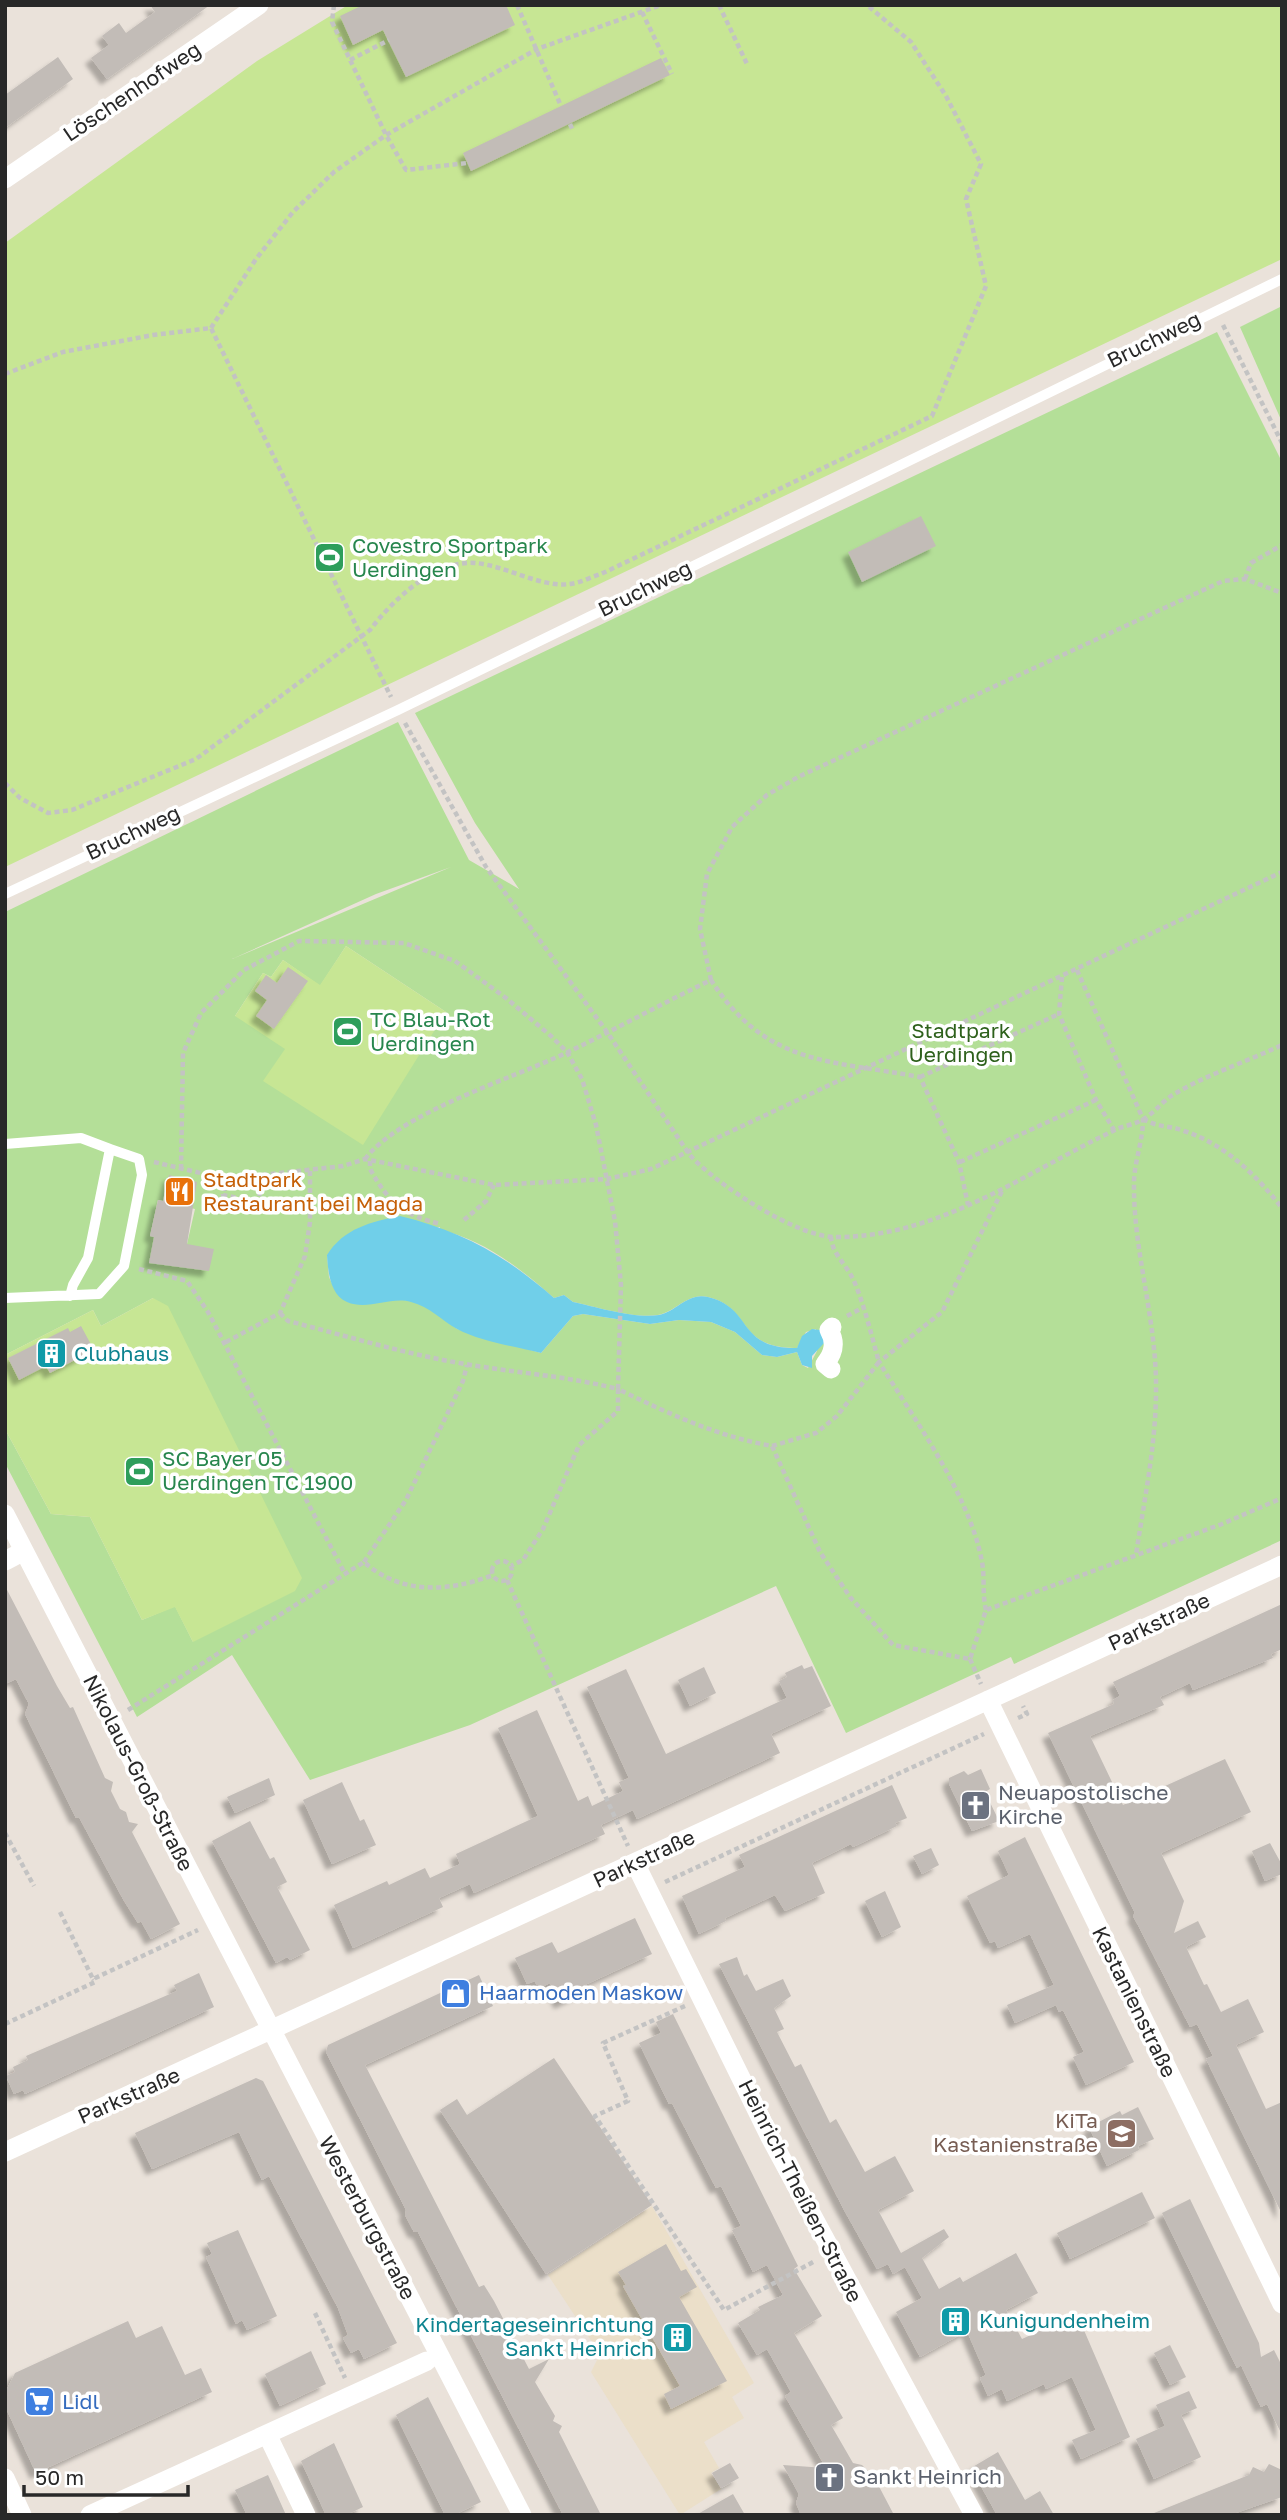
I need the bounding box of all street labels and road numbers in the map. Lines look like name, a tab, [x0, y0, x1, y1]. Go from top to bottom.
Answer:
street label: Löschenhofweg	[58, 36, 205, 147]
street label: Bruchweg	[1102, 305, 1205, 373]
street label: Bruchweg	[593, 554, 696, 622]
street label: Bruchweg	[81, 799, 184, 865]
street label: Parkstraße	[1104, 1586, 1214, 1656]
street label: Nikolaus-Groß-Straße	[78, 1670, 200, 1875]
street label: Parkstraße	[589, 1823, 699, 1893]
street label: Kastanienstraße	[1087, 1922, 1183, 2081]
street label: Parkstraße	[73, 2061, 184, 2129]
street label: Heinrich-Theißen-Straße	[733, 2075, 869, 2306]
street label: Westerburgstraße	[314, 2131, 422, 2304]

